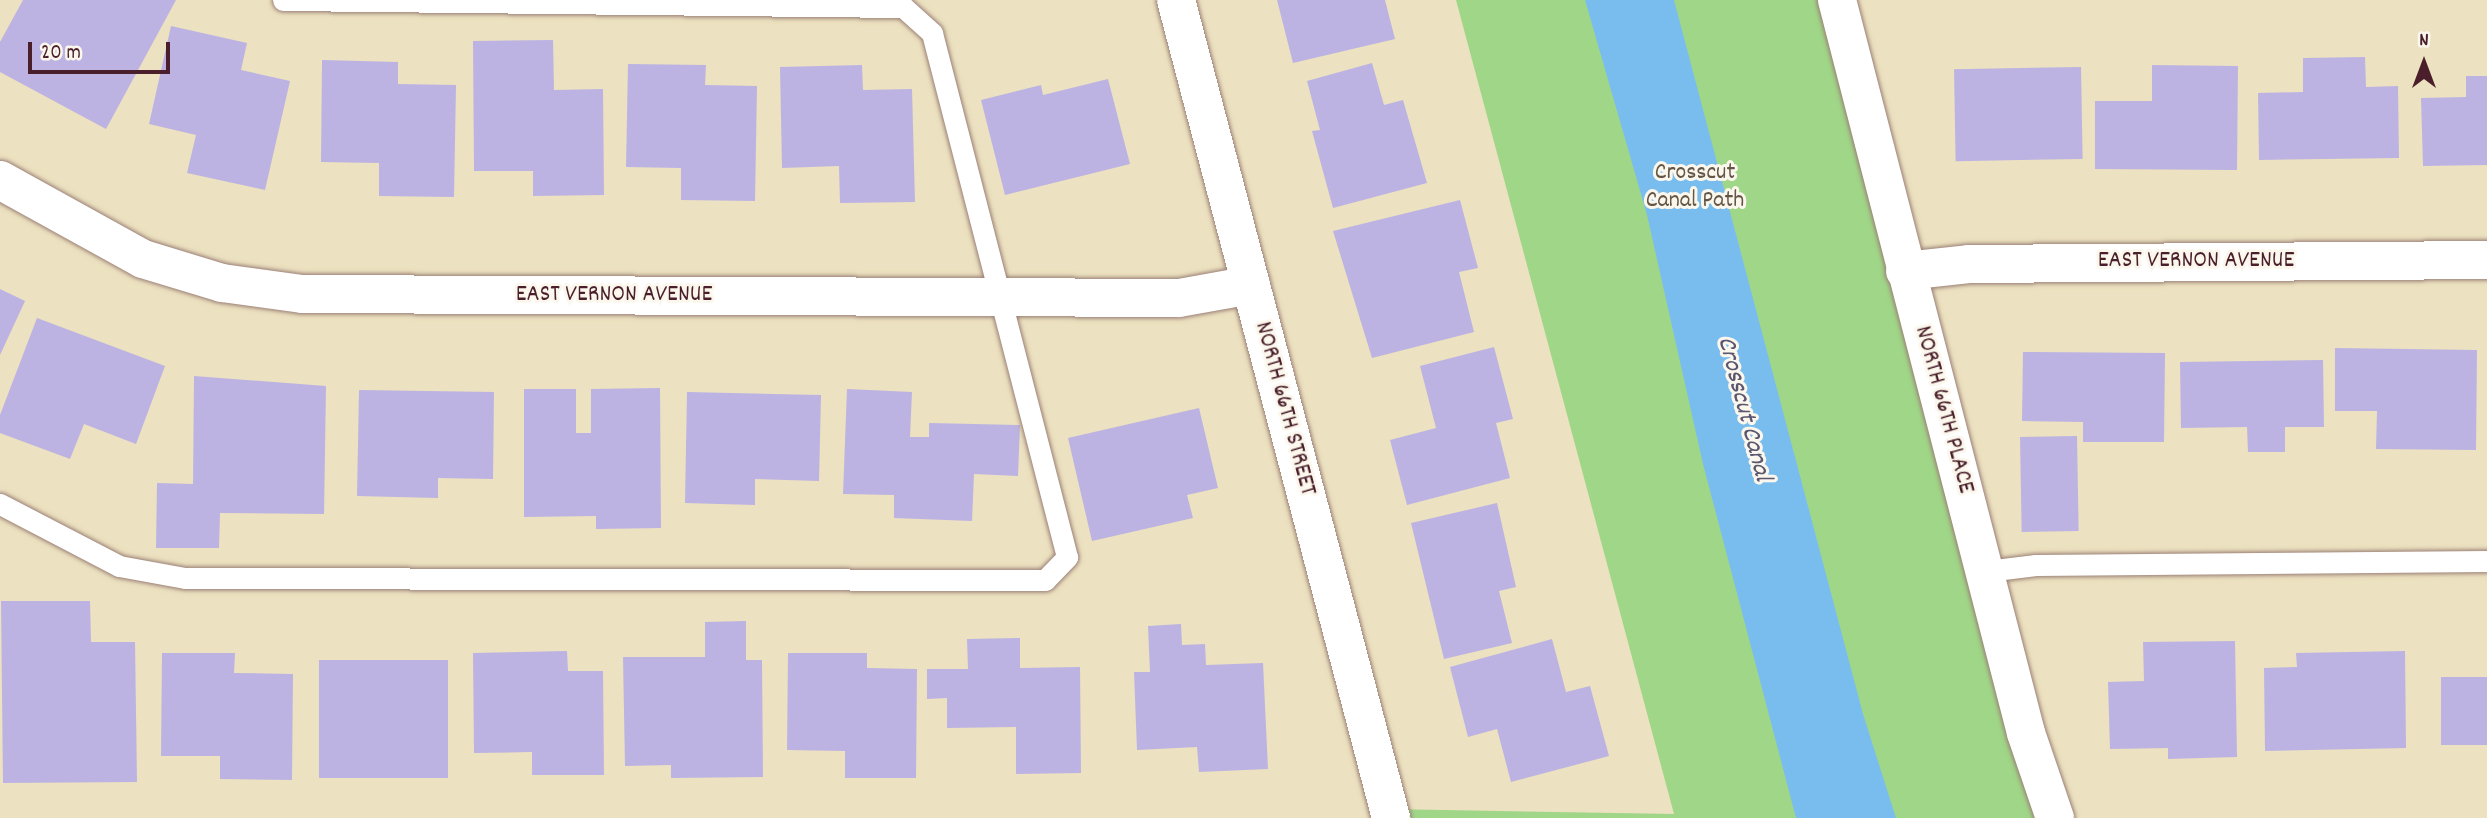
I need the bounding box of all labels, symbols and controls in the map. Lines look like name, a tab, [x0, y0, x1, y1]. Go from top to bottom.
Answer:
scale bar	[32, 28, 173, 72]
north arrow	[2389, 28, 2459, 98]
text: N	[2419, 28, 2429, 55]
text: 20 m	[41, 39, 81, 69]
park label: Crosscut Canal Path	[1646, 160, 1744, 216]
street label: EAST VERNON AVENUE	[2098, 248, 2294, 276]
street label: EAST VERNON AVENUE	[516, 282, 712, 310]
street label: NORTH 66TH STREET	[1247, 319, 1321, 499]
street label: NORTH 66TH PLACE	[1907, 323, 1979, 497]
water label: Crosscut Canal	[1709, 333, 1777, 485]

